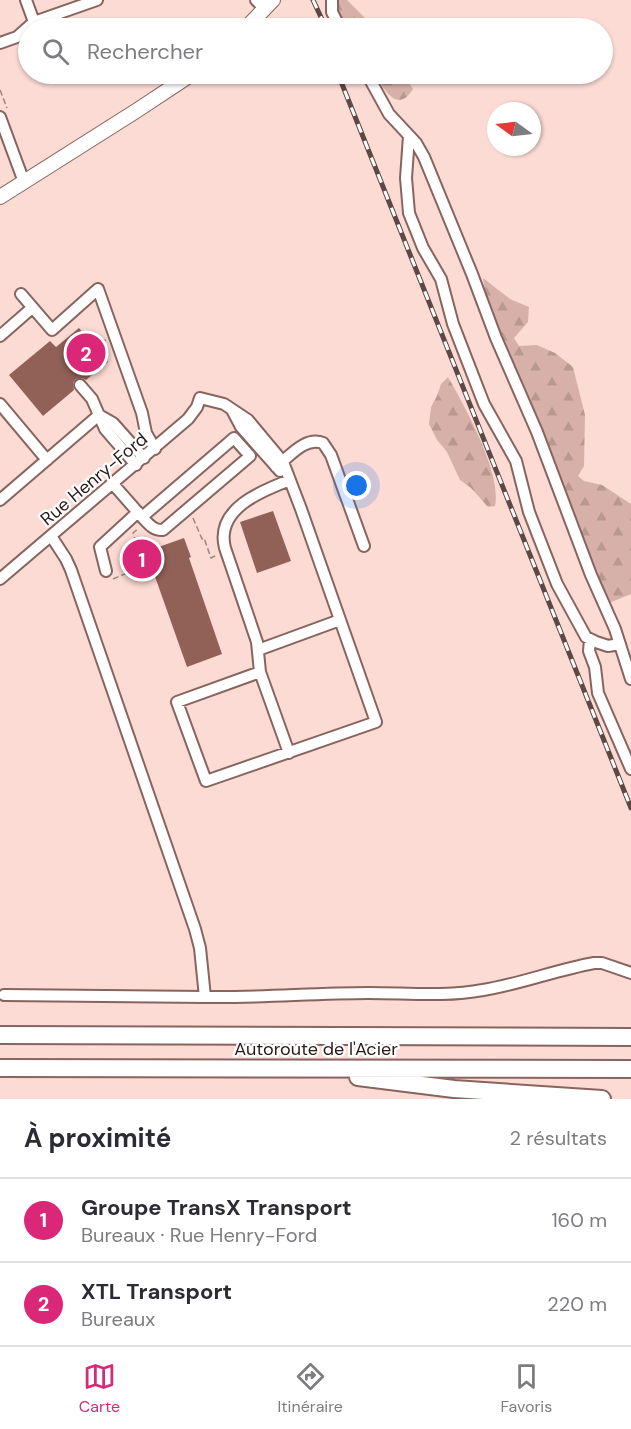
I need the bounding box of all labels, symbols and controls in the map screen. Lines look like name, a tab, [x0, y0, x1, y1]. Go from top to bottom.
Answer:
search box	[18, 18, 613, 84]
icon: search	[39, 35, 72, 68]
text: Rechercher	[87, 37, 203, 66]
north arrow	[487, 102, 541, 156]
pin: 2	[66, 330, 106, 376]
street label: Rue Henry-Ford	[35, 427, 153, 531]
your location	[342, 471, 371, 500]
pin: 1	[122, 536, 162, 582]
street label: Autoroute de l'Acier	[234, 1037, 398, 1061]
text: À proximité	[24, 1121, 171, 1155]
text: 2 résultats	[510, 1125, 607, 1151]
text: Groupe TransX Transport	[81, 1193, 352, 1222]
text: 1	[40, 1207, 47, 1233]
text: 160 m	[551, 1207, 607, 1233]
text: Bureaux · Rue Henry-Ford	[81, 1222, 317, 1248]
text: XTL Transport	[81, 1277, 232, 1306]
text: 2	[38, 1291, 49, 1317]
text: 220 m	[547, 1291, 607, 1317]
text: Bureaux	[81, 1306, 155, 1332]
tab: Carte	[79, 1360, 120, 1417]
tab: Itinéraire	[278, 1360, 343, 1417]
tab: Favoris	[500, 1360, 552, 1417]

